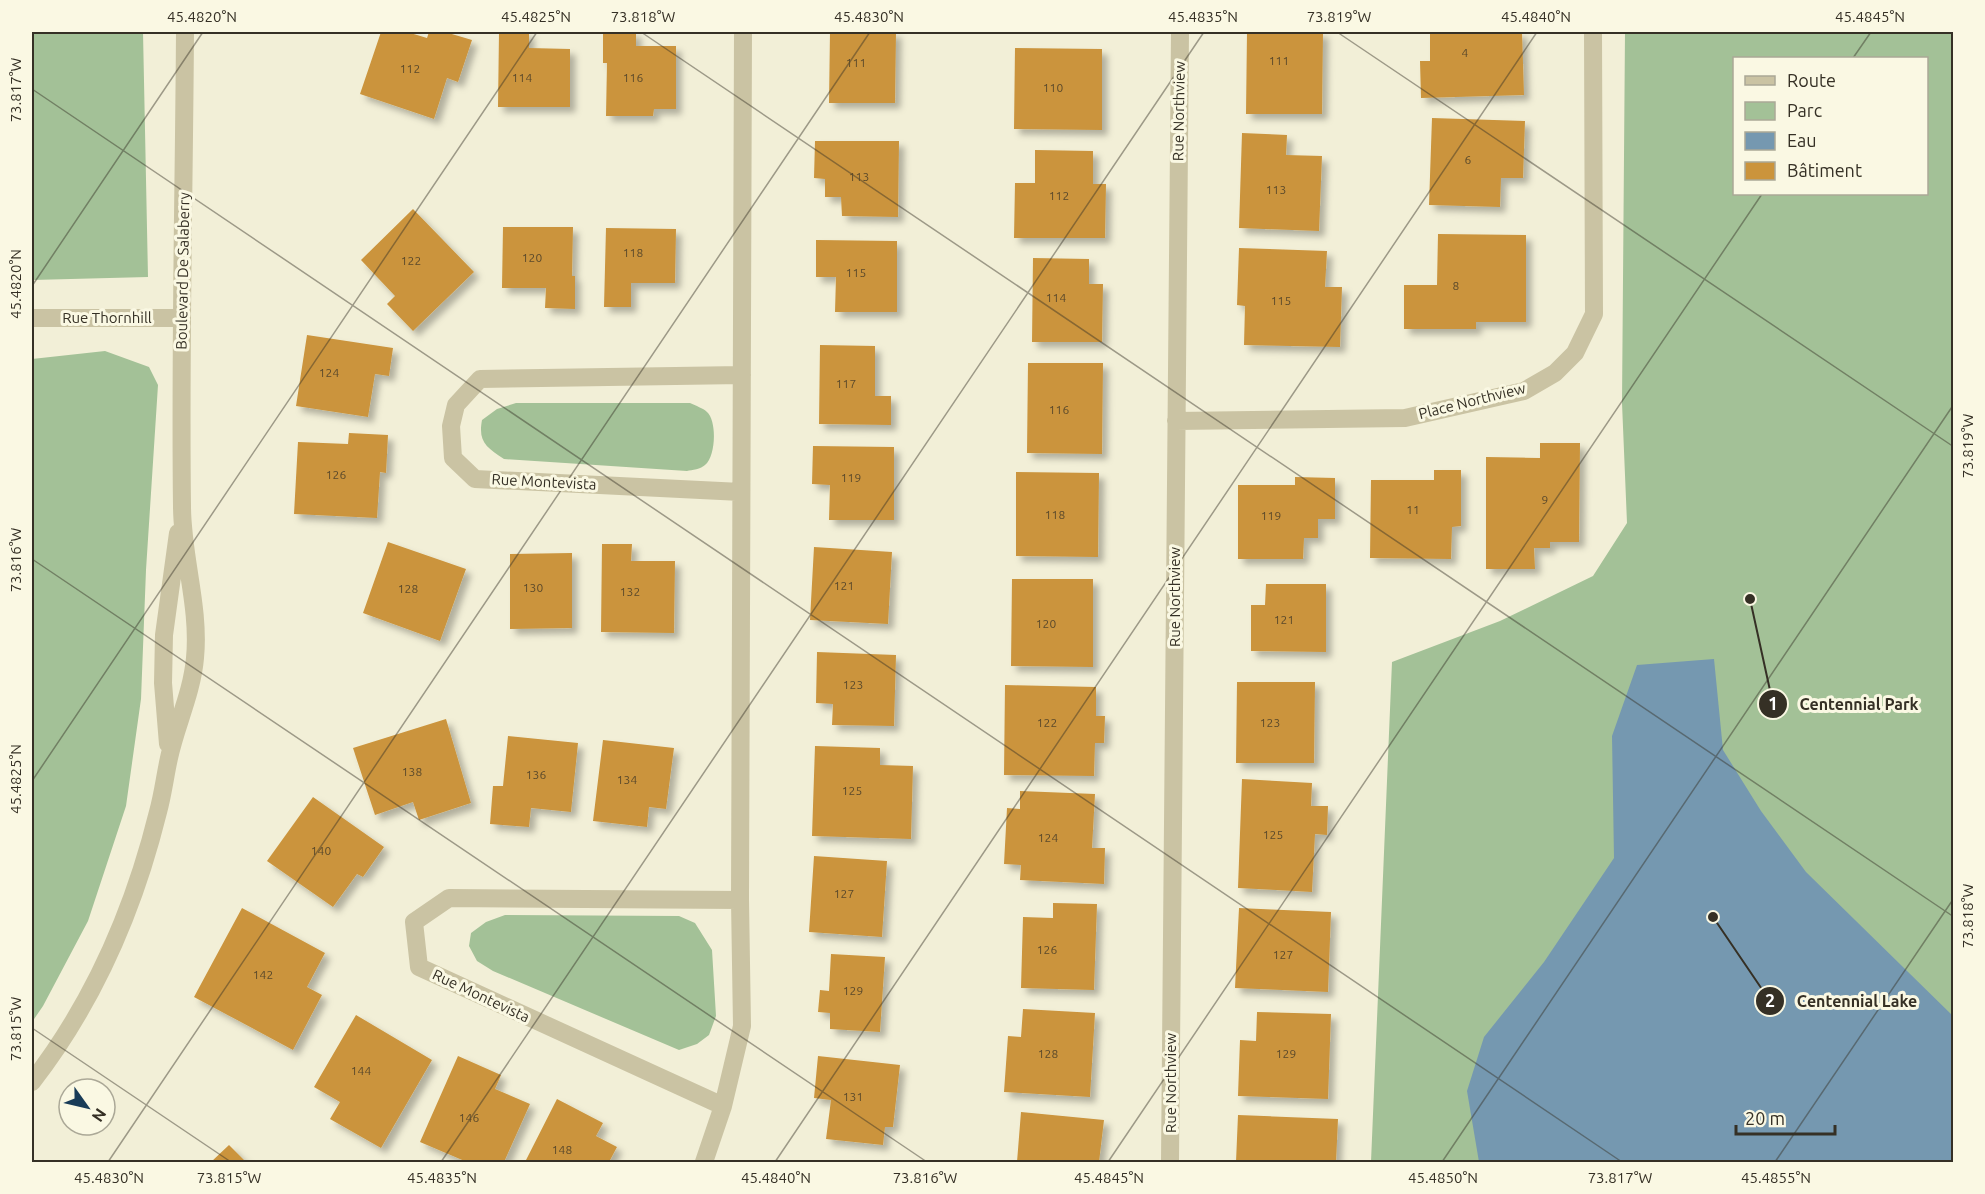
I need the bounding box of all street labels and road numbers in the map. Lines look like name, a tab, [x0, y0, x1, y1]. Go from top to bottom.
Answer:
street label: Rue Northview	[1169, 60, 1188, 161]
street label: Boulevard De Salaberry	[173, 192, 192, 350]
street label: Rue Thornhill	[62, 309, 152, 326]
street label: Place Northview	[1417, 379, 1528, 422]
street label: Rue Montevista	[491, 470, 597, 493]
street label: Rue Northview	[1166, 547, 1183, 647]
street label: Rue Montevista	[430, 966, 532, 1025]
street label: Rue Northview	[1162, 1033, 1179, 1133]

